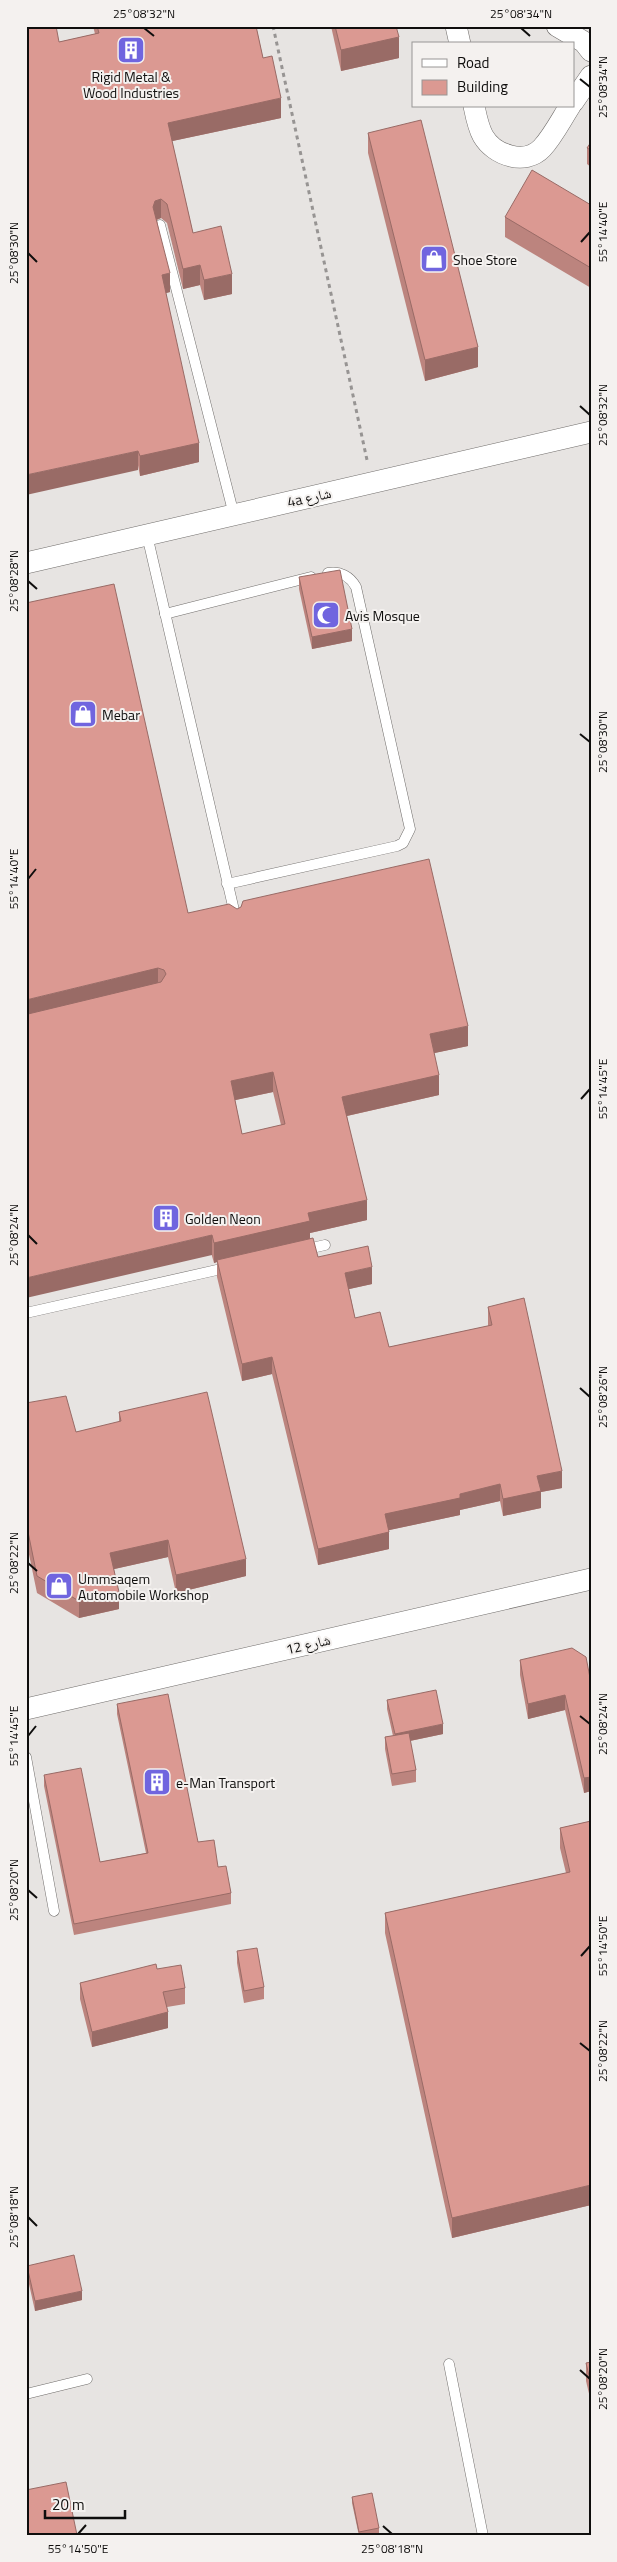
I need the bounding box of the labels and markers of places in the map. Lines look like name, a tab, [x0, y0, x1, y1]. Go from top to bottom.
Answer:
building icon: Rigid Metal & Wood Industries	[116, 35, 146, 65]
place label: Rigid Metal & Wood Industries	[83, 66, 179, 103]
shop icon: Shoe Store	[419, 244, 449, 274]
place label: Shoe Store	[453, 249, 517, 270]
mosque icon: Avis Mosque	[311, 600, 341, 630]
place label: Avis Mosque	[345, 605, 420, 626]
shop icon: Mebar	[68, 699, 98, 729]
place label: Mebar	[102, 704, 140, 725]
building icon: Golden Neon	[151, 1203, 181, 1233]
place label: Golden Neon	[185, 1208, 261, 1229]
place label: Ummsaqem Automobile Workshop	[78, 1568, 209, 1605]
shop icon: Ummsaqem Automobile Workshop	[44, 1571, 74, 1601]
building icon: e-Man Transport	[142, 1767, 172, 1797]
place label: e-Man Transport	[176, 1772, 275, 1793]

